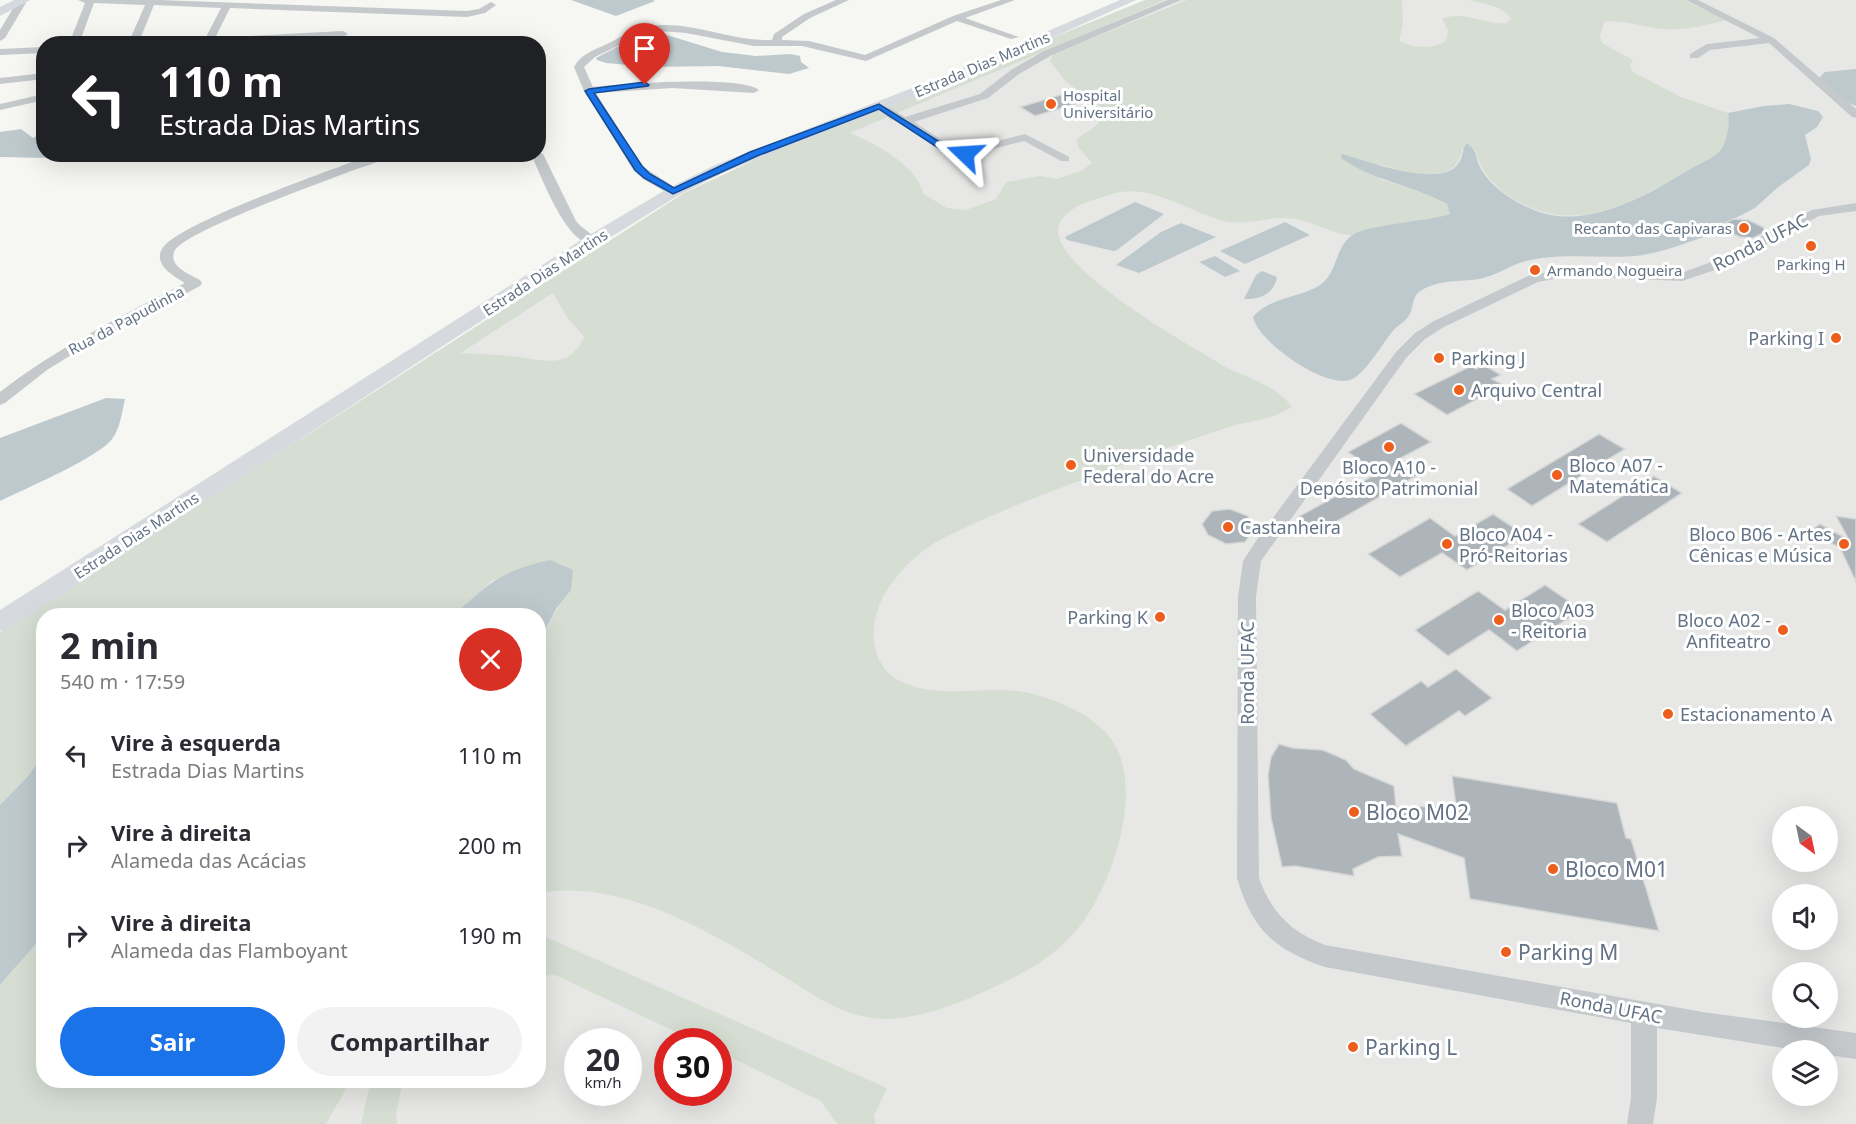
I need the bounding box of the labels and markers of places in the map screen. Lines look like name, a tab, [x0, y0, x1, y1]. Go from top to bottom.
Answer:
pin	[619, 23, 670, 85]
place label: Hospital Universitário	[1063, 85, 1153, 122]
marker: Hospital Universitário	[1044, 97, 1058, 111]
place label: Recanto das Capivaras	[1574, 218, 1732, 238]
marker: Recanto das Capivaras	[1737, 221, 1751, 235]
marker: Parking H	[1804, 239, 1818, 253]
place label: Parking H	[1776, 254, 1846, 274]
place label: Armando Nogueira	[1547, 260, 1682, 280]
marker: Armando Nogueira	[1528, 263, 1542, 277]
place label: Parking I	[1748, 326, 1824, 350]
marker: Parking I	[1829, 331, 1843, 345]
place label: Parking J	[1451, 346, 1525, 370]
marker: Parking J	[1432, 351, 1446, 365]
place label: Arquivo Central	[1471, 378, 1602, 402]
marker: Arquivo Central	[1452, 383, 1466, 397]
marker: Bloco A10 - Depósito Patrimonial	[1382, 440, 1396, 454]
place label: Universidade Federal do Acre	[1083, 443, 1214, 488]
place label: Bloco A07 - Matemática	[1569, 453, 1669, 498]
place label: Bloco A10 - Depósito Patrimonial	[1300, 455, 1478, 500]
marker: Universidade Federal do Acre	[1064, 458, 1078, 472]
marker: Bloco A07 - Matemática	[1550, 468, 1564, 482]
place label: Castanheira	[1240, 515, 1341, 539]
marker: Castanheira	[1221, 520, 1235, 534]
place label: Bloco A04 - Pró-Reitorias	[1459, 522, 1568, 567]
place label: Bloco B06 - Artes Cênicas e Música	[1688, 522, 1832, 567]
marker: Bloco A04 - Pró-Reitorias	[1440, 537, 1454, 551]
marker: Bloco B06 - Artes Cênicas e Música	[1837, 537, 1851, 551]
place label: Bloco A03 - Reitoria	[1511, 598, 1595, 643]
place label: Parking K	[1067, 605, 1149, 629]
place label: Bloco A02 - Anfiteatro	[1677, 608, 1771, 653]
marker: Parking K	[1153, 610, 1167, 624]
marker: Bloco A03 - Reitoria	[1492, 613, 1506, 627]
marker: Bloco A02 - Anfiteatro	[1776, 623, 1790, 637]
place label: Estacionamento A	[1680, 702, 1833, 726]
marker: Estacionamento A	[1661, 707, 1675, 721]
place label: Bloco M02	[1366, 798, 1469, 826]
marker: Bloco M02	[1347, 805, 1361, 819]
place label: Bloco M01	[1565, 855, 1668, 883]
marker: Bloco M01	[1546, 862, 1560, 876]
place label: Parking M	[1518, 938, 1618, 966]
marker: Parking M	[1499, 945, 1513, 959]
place label: Parking L	[1365, 1033, 1457, 1061]
marker: Parking L	[1346, 1040, 1360, 1054]

